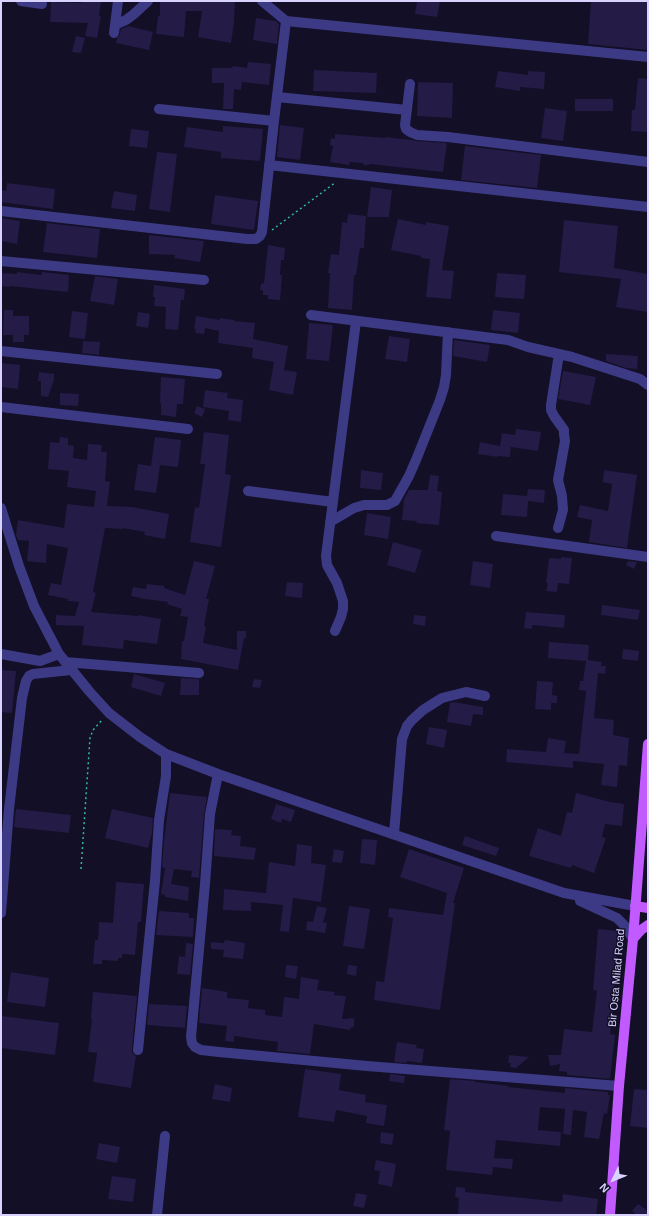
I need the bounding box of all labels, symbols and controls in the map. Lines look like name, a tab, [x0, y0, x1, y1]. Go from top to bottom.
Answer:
street label: Bir Osta Milad Road	[606, 928, 628, 1028]
north arrow	[593, 1160, 633, 1200]
text: N	[597, 1181, 611, 1195]

